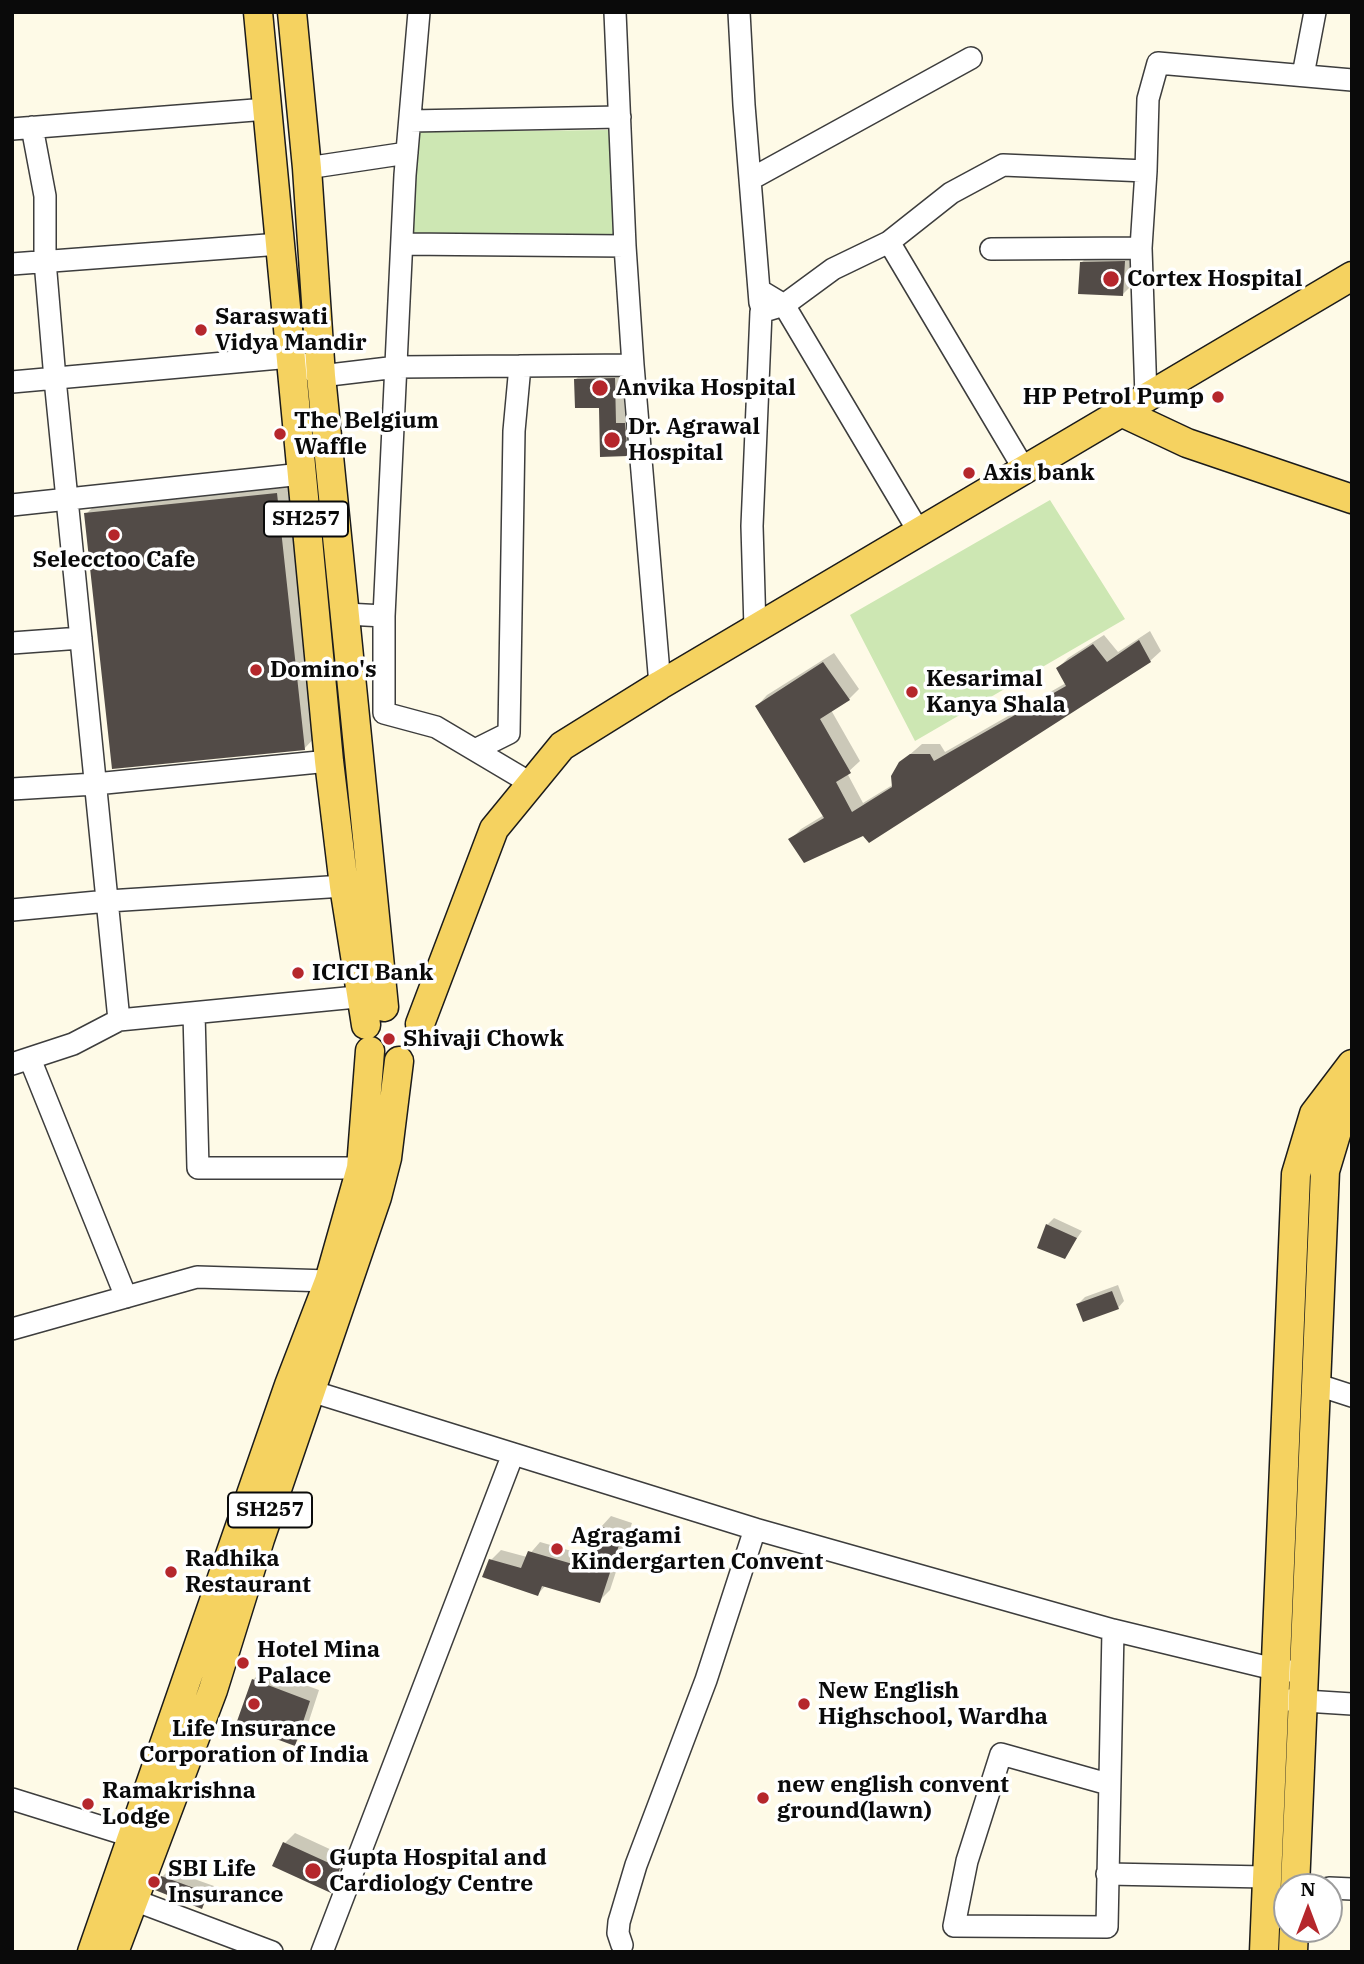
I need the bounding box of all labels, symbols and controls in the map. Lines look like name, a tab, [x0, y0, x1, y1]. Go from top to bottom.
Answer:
place label: Cortex Hospital	[1127, 265, 1302, 293]
marker: Cortex Hospital	[1101, 269, 1121, 289]
place label: Saraswati Vidya Mandir	[215, 303, 366, 357]
marker: Saraswati Vidya Mandir	[193, 322, 209, 338]
place label: Anvika Hospital	[616, 374, 796, 402]
marker: Anvika Hospital	[590, 378, 610, 398]
place label: HP Petrol Pump	[1023, 383, 1204, 411]
marker: HP Petrol Pump	[1210, 389, 1226, 405]
place label: The Belgium Waffle	[294, 407, 439, 461]
place label: Dr. Agrawal Hospital	[628, 413, 760, 467]
marker: The Belgium Waffle	[272, 426, 288, 442]
marker: Dr. Agrawal Hospital	[602, 430, 622, 450]
place label: Axis bank	[983, 459, 1095, 487]
marker: Axis bank	[961, 465, 977, 481]
road number: SH257	[264, 502, 348, 536]
marker: Selecctoo Cafe	[106, 527, 122, 543]
place label: Selecctoo Cafe	[33, 546, 195, 574]
place label: Domino's	[270, 656, 377, 684]
marker: Domino's	[248, 662, 264, 678]
place label: Kesarimal Kanya Shala	[926, 665, 1066, 719]
marker: Kesarimal Kanya Shala	[904, 684, 920, 700]
place label: ICICI Bank	[312, 959, 433, 987]
marker: ICICI Bank	[290, 965, 306, 981]
place label: Shivaji Chowk	[403, 1025, 564, 1053]
marker: Shivaji Chowk	[381, 1031, 397, 1047]
road number: SH257	[228, 1492, 312, 1528]
place label: Agragami Kindergarten Convent	[571, 1522, 823, 1576]
marker: Agragami Kindergarten Convent	[549, 1541, 565, 1557]
place label: Radhika Restaurant	[185, 1545, 311, 1599]
marker: Radhika Restaurant	[163, 1564, 179, 1580]
place label: Hotel Mina Palace	[257, 1636, 380, 1690]
marker: Hotel Mina Palace	[235, 1655, 251, 1671]
place label: New English Highschool, Wardha	[818, 1677, 1048, 1731]
marker: Life Insurance Corporation of India	[246, 1696, 262, 1712]
marker: New English Highschool, Wardha	[796, 1696, 812, 1712]
place label: Life Insurance Corporation of India	[139, 1715, 369, 1769]
place label: new english convent ground(lawn)	[777, 1771, 1009, 1825]
place label: Ramakrishna Lodge	[102, 1777, 256, 1831]
marker: new english convent ground(lawn)	[755, 1790, 771, 1806]
marker: Ramakrishna Lodge	[80, 1796, 96, 1812]
place label: Gupta Hospital and Cardiology Centre	[329, 1844, 547, 1898]
place label: SBI Life Insurance	[168, 1855, 284, 1909]
marker: Gupta Hospital and Cardiology Centre	[303, 1861, 323, 1881]
north arrow	[1273, 1873, 1343, 1943]
marker: SBI Life Insurance	[146, 1874, 162, 1890]
text: N	[1300, 1877, 1316, 1901]

